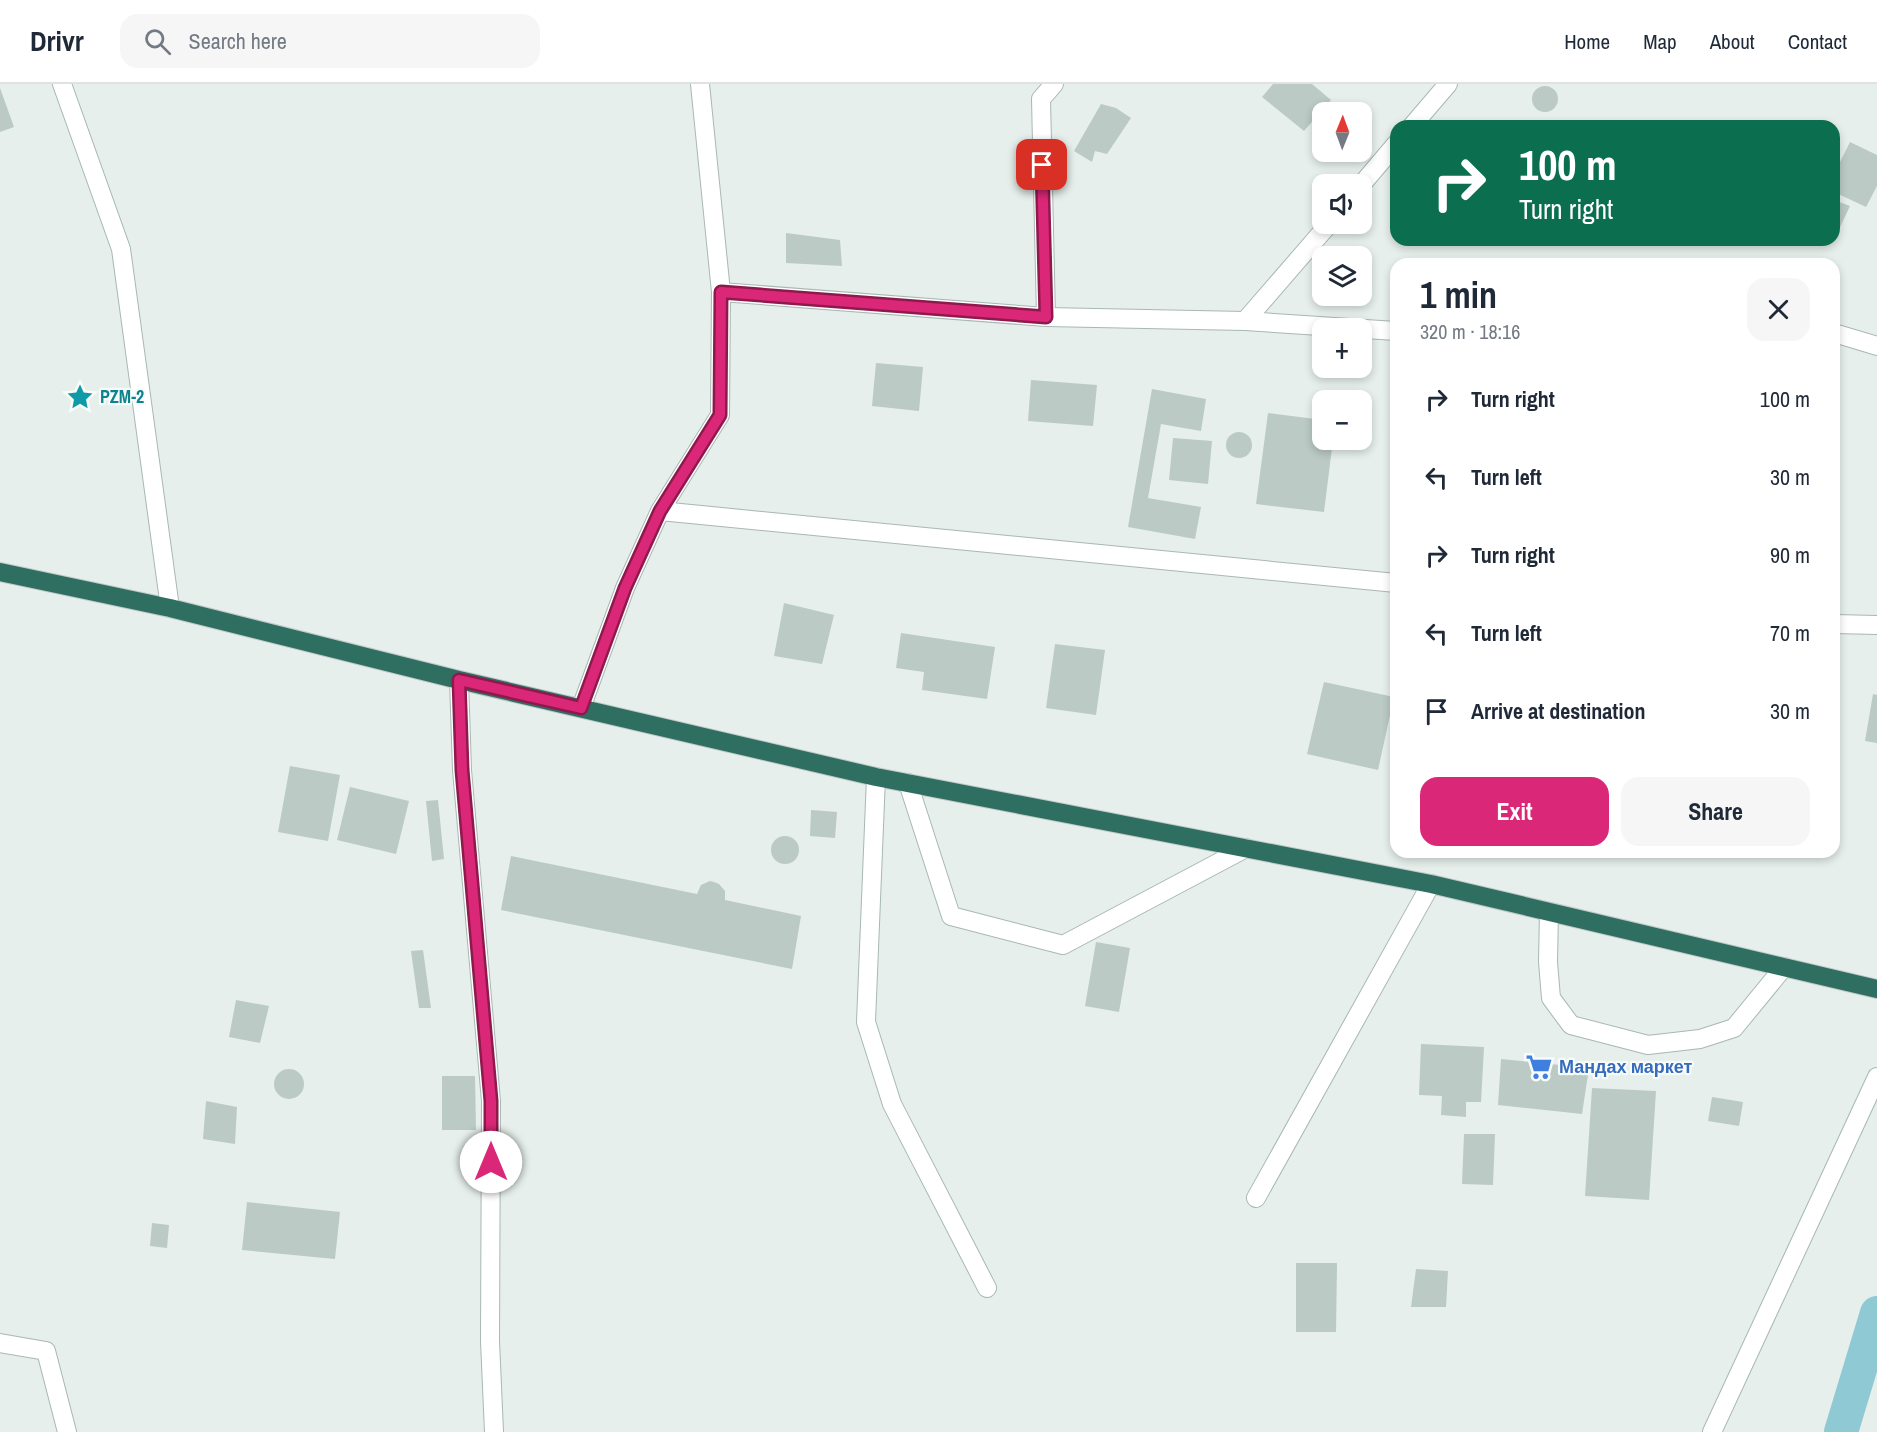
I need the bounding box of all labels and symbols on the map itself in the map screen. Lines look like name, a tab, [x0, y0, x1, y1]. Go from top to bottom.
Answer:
north arrow	[1312, 102, 1372, 162]
pin	[1016, 139, 1067, 190]
place icon: PZM-2	[65, 382, 95, 412]
place label: PZM-2	[100, 384, 144, 409]
supermarket icon: Мандах маркет	[1524, 1052, 1554, 1082]
place label: Мандах маркет	[1559, 1054, 1693, 1079]
position arrow	[459, 1130, 523, 1194]

